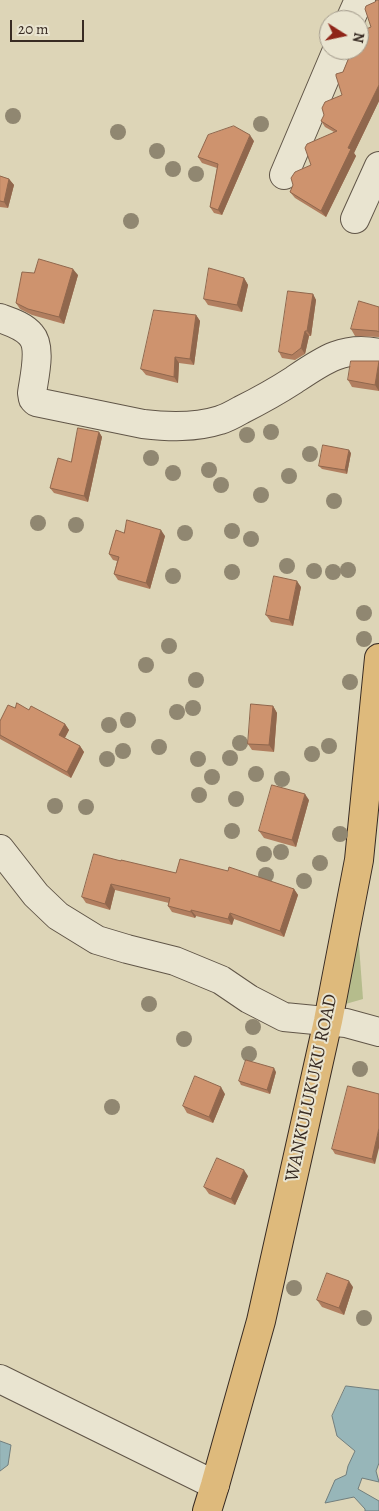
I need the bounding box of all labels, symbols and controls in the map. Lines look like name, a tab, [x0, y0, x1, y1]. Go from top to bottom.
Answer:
scale bar	[12, 10, 86, 42]
north arrow	[319, 10, 369, 60]
text: 20 m	[18, 19, 49, 39]
text: N	[348, 31, 369, 44]
street label: WANKULUKUKU ROAD	[281, 992, 343, 1184]

